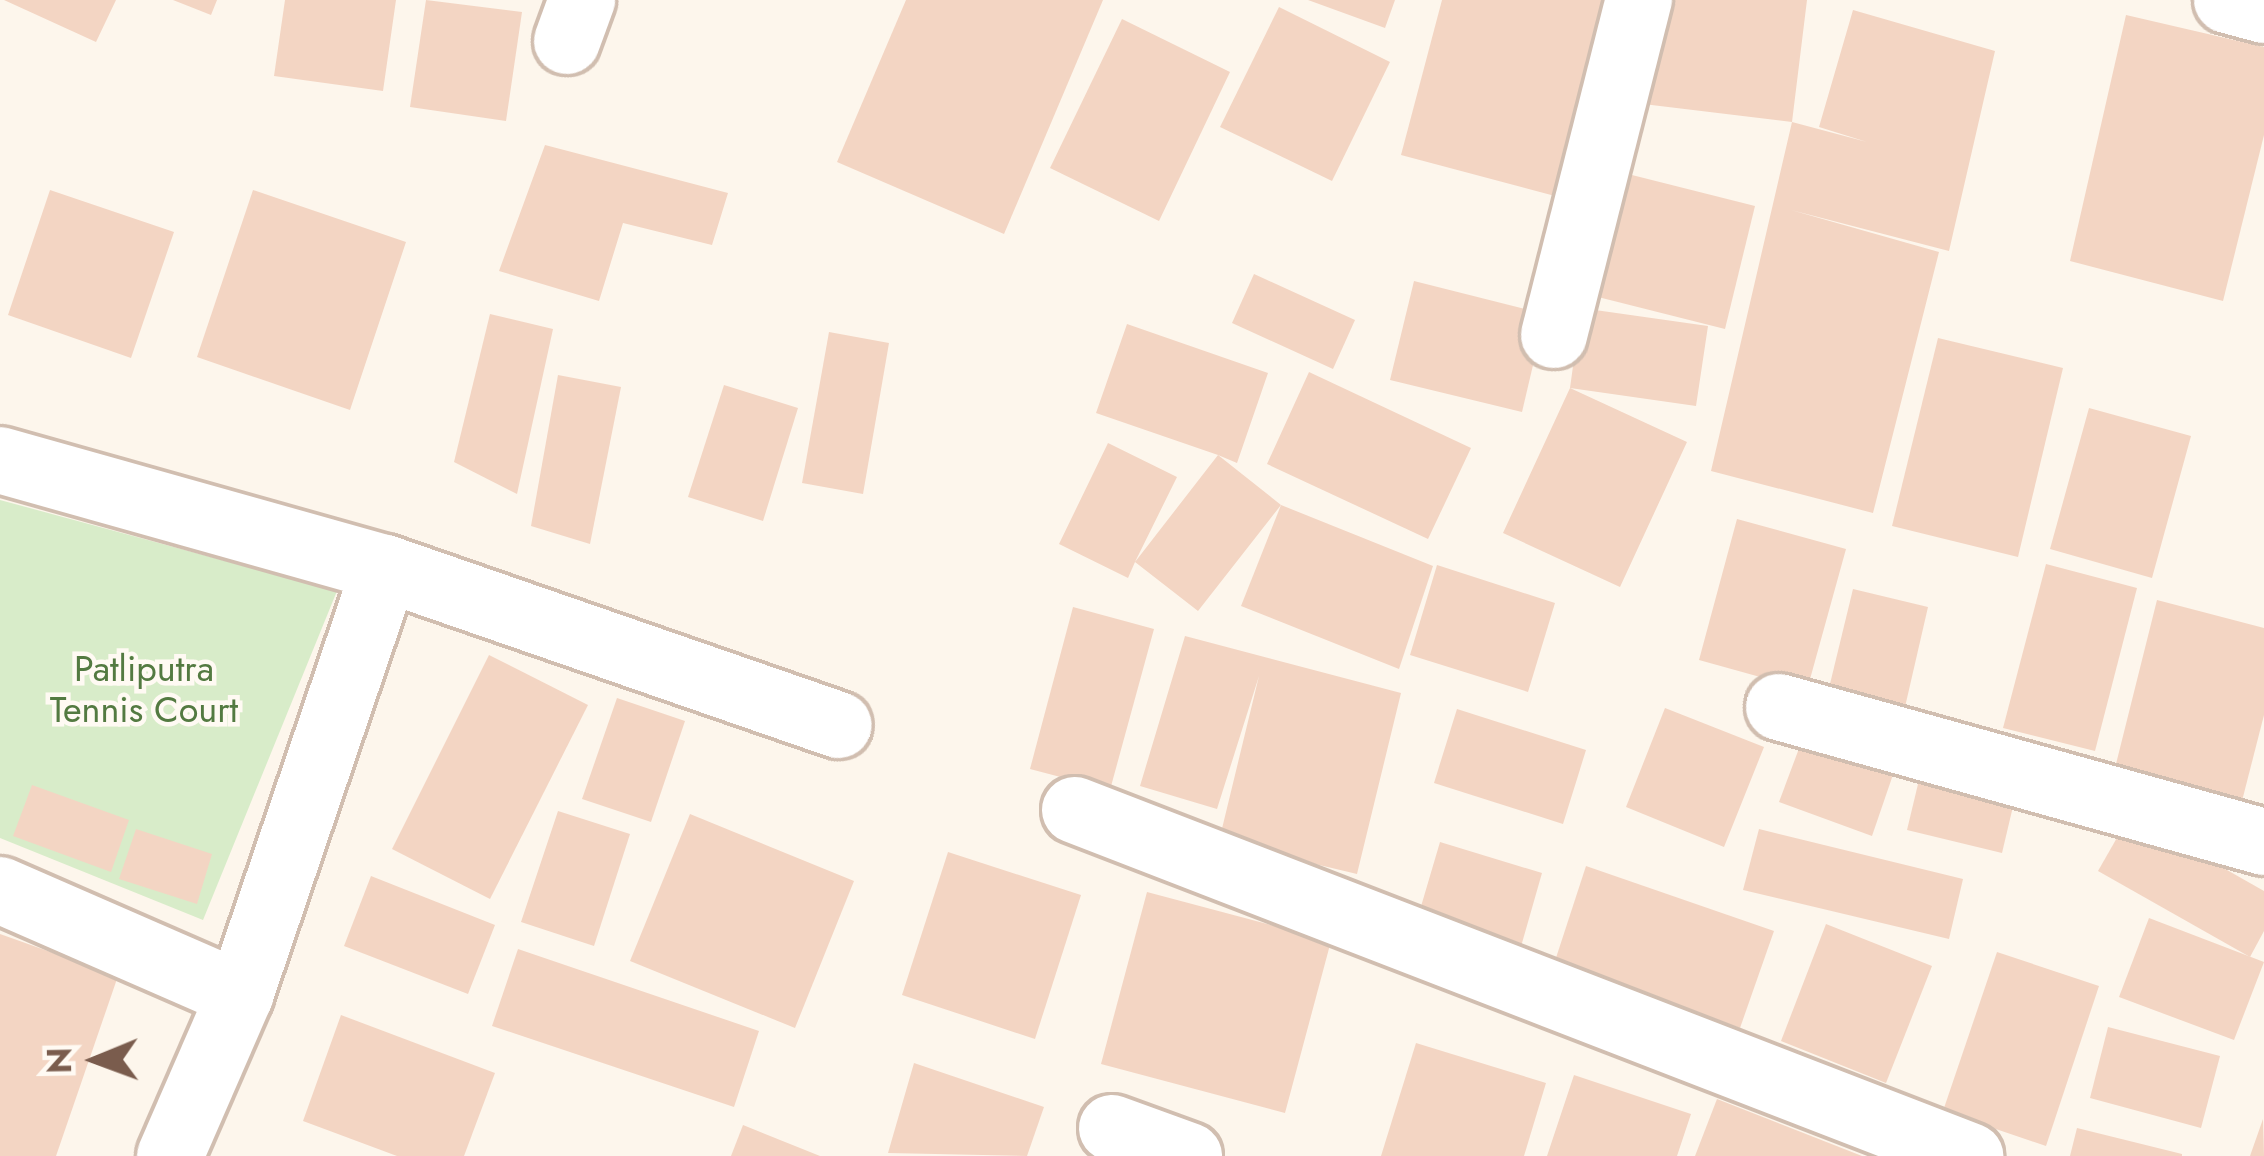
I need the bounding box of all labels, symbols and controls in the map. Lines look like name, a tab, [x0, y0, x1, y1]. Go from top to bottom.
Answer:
park label: Patliputra Tennis Court	[50, 646, 238, 731]
north arrow	[36, 1000, 156, 1120]
text: N	[36, 1047, 83, 1074]

